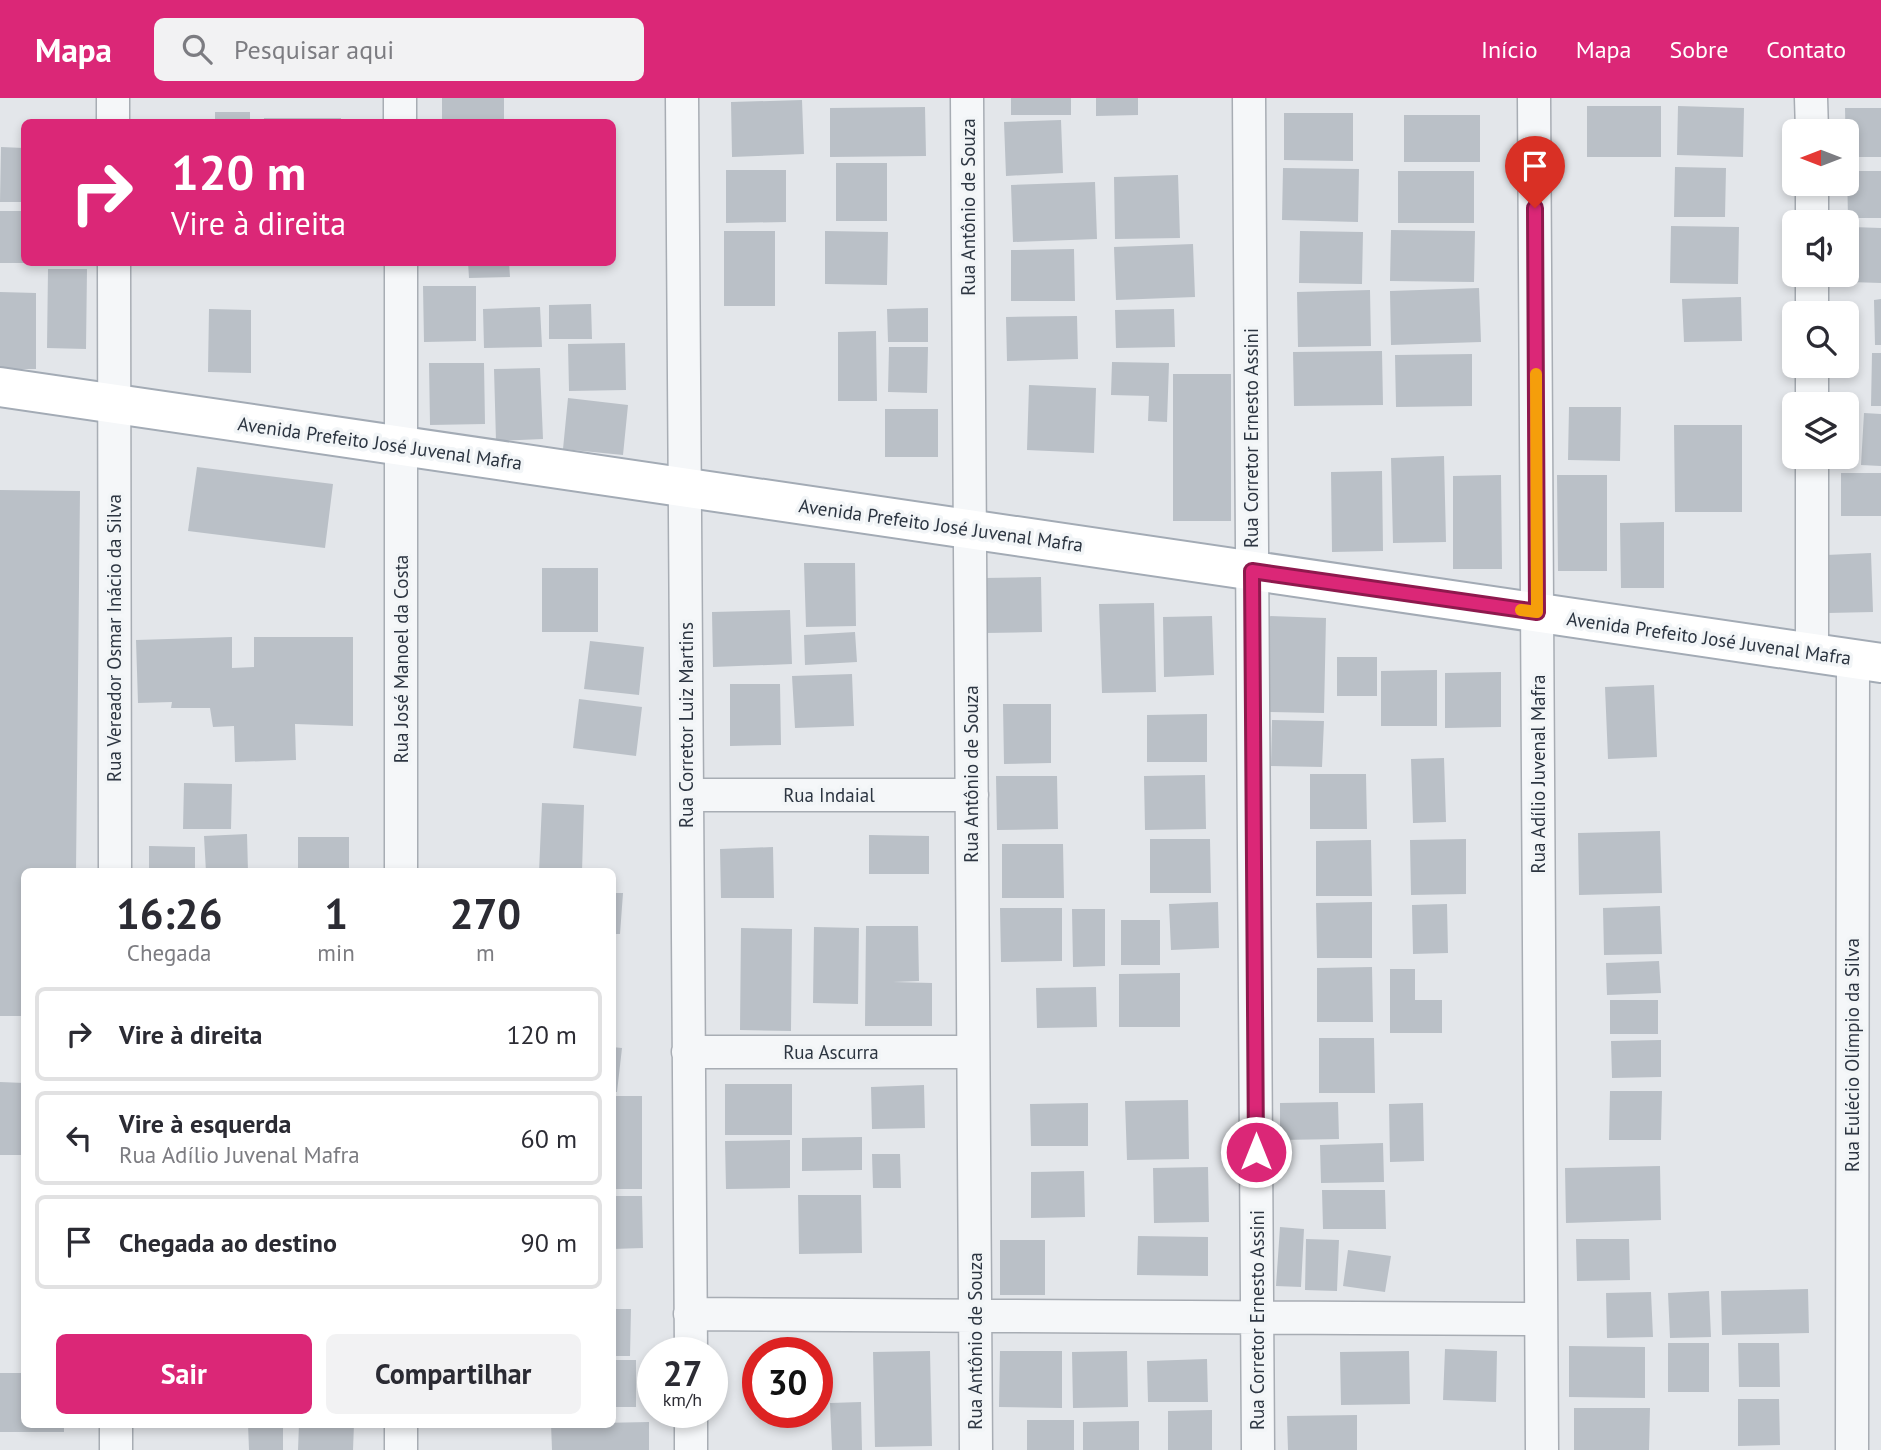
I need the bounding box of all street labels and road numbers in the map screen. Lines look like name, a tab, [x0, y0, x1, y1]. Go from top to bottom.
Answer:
street label: Rua Antônio de Souza	[956, 118, 980, 296]
street label: Rua Corretor Ernesto Assini	[1239, 328, 1263, 548]
street label: Avenida Prefeito José Juvenal Mafra	[236, 411, 524, 475]
street label: Avenida Prefeito José Juvenal Mafra	[797, 493, 1085, 557]
street label: Rua Vereador Osmar Inácio da Silva	[102, 494, 126, 782]
street label: Rua José Manoel da Costa	[389, 555, 413, 763]
street label: Avenida Prefeito José Juvenal Mafra	[1565, 606, 1853, 670]
street label: Rua Corretor Luiz Martins	[674, 622, 698, 828]
street label: Rua Adílio Juvenal Mafra	[1526, 675, 1550, 873]
street label: Rua Antônio de Souza	[959, 685, 983, 863]
street label: Rua Indaial	[783, 783, 875, 807]
street label: Rua Eulécio Olímpio da Silva	[1840, 938, 1864, 1172]
street label: Rua Ascurra	[783, 1040, 879, 1064]
street label: Rua Corretor Ernesto Assini	[1245, 1210, 1269, 1430]
street label: Rua Antônio de Souza	[963, 1252, 987, 1430]

